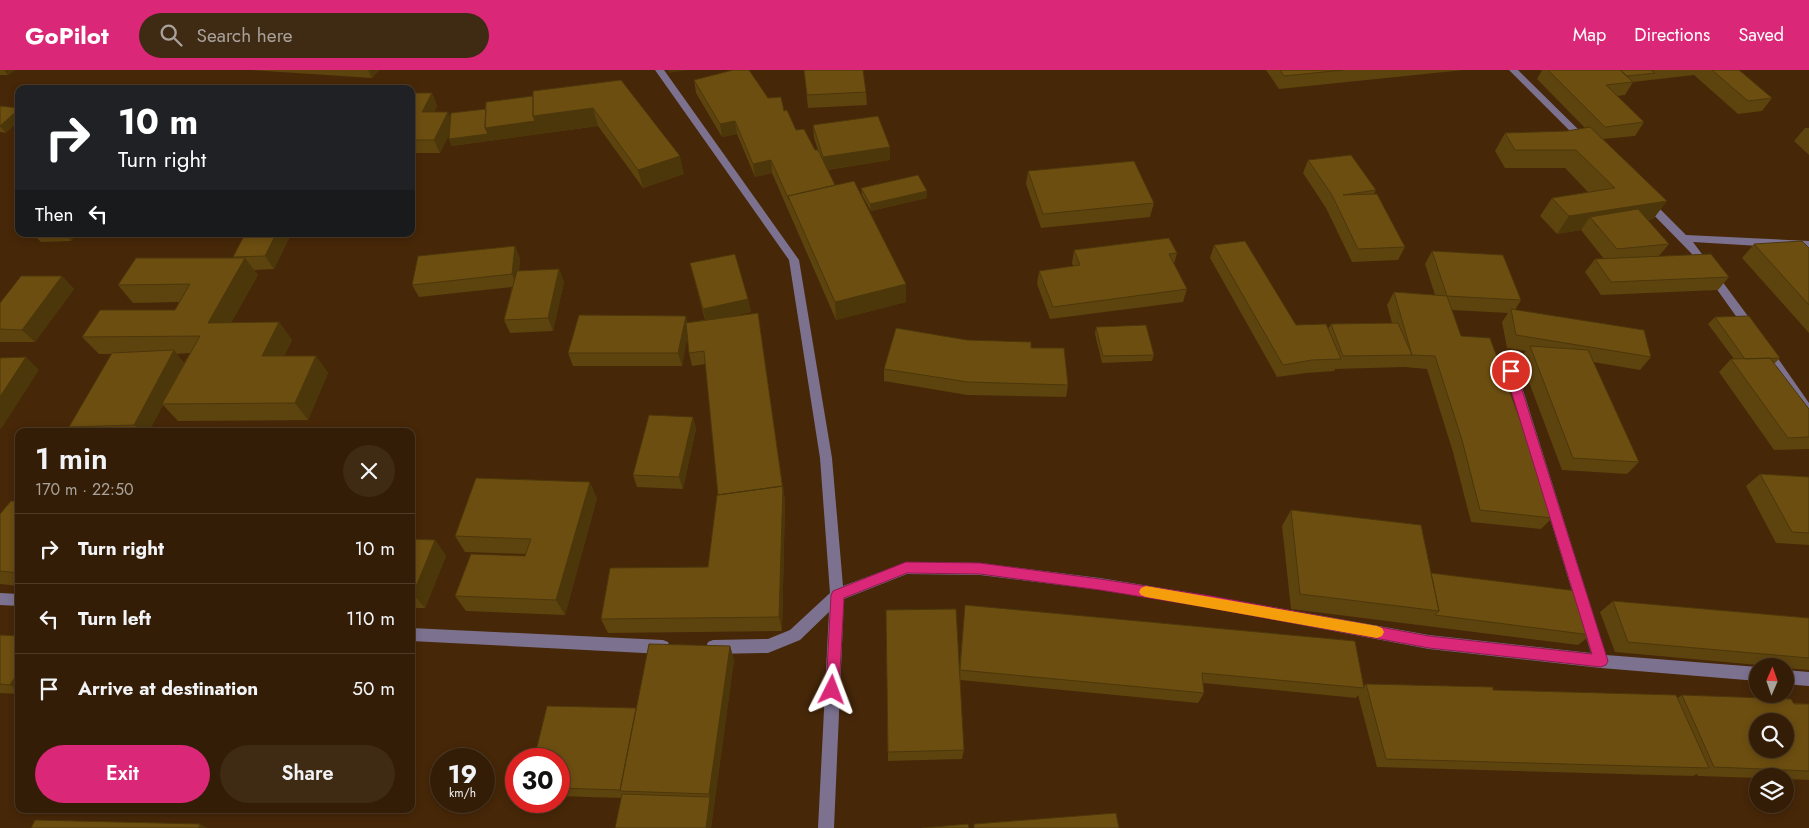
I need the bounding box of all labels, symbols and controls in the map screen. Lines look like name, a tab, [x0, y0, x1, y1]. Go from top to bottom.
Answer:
search box	[139, 13, 489, 58]
text: GoPilot	[25, 18, 109, 53]
icon: search	[157, 21, 185, 49]
text: Search here	[197, 22, 293, 49]
text: Map	[1573, 22, 1606, 48]
text: Directions	[1634, 22, 1710, 48]
text: Saved	[1738, 22, 1784, 48]
text: 10 m	[118, 97, 198, 147]
icon: right	[35, 105, 100, 170]
text: Turn right	[118, 143, 206, 175]
icon: left	[84, 200, 112, 228]
text: Then	[35, 201, 74, 228]
pin	[1490, 350, 1532, 392]
icon: arrive	[1497, 357, 1525, 385]
text: 1 min	[35, 437, 108, 480]
button: close	[343, 445, 395, 497]
text: 170 m · 22:50	[35, 478, 134, 501]
icon: right	[35, 535, 63, 563]
text: Turn right	[78, 535, 164, 562]
text: 10 m	[355, 535, 395, 562]
icon: left	[35, 605, 63, 633]
text: Turn left	[78, 605, 151, 632]
text: 110 m	[346, 605, 395, 632]
north arrow	[1749, 658, 1794, 702]
map controls	[1749, 658, 1794, 813]
position arrow	[805, 663, 857, 715]
icon: arrive	[35, 675, 63, 703]
text: Arrive at destination	[78, 675, 258, 702]
text: 50 m	[352, 675, 395, 702]
button: search	[1749, 713, 1794, 758]
button: Exit	[35, 745, 210, 803]
button: Share	[220, 745, 395, 803]
speed limit sign: 30	[505, 748, 570, 813]
text: 19	[448, 756, 477, 792]
button: layers	[1749, 768, 1794, 813]
text: km/h	[449, 784, 476, 802]

